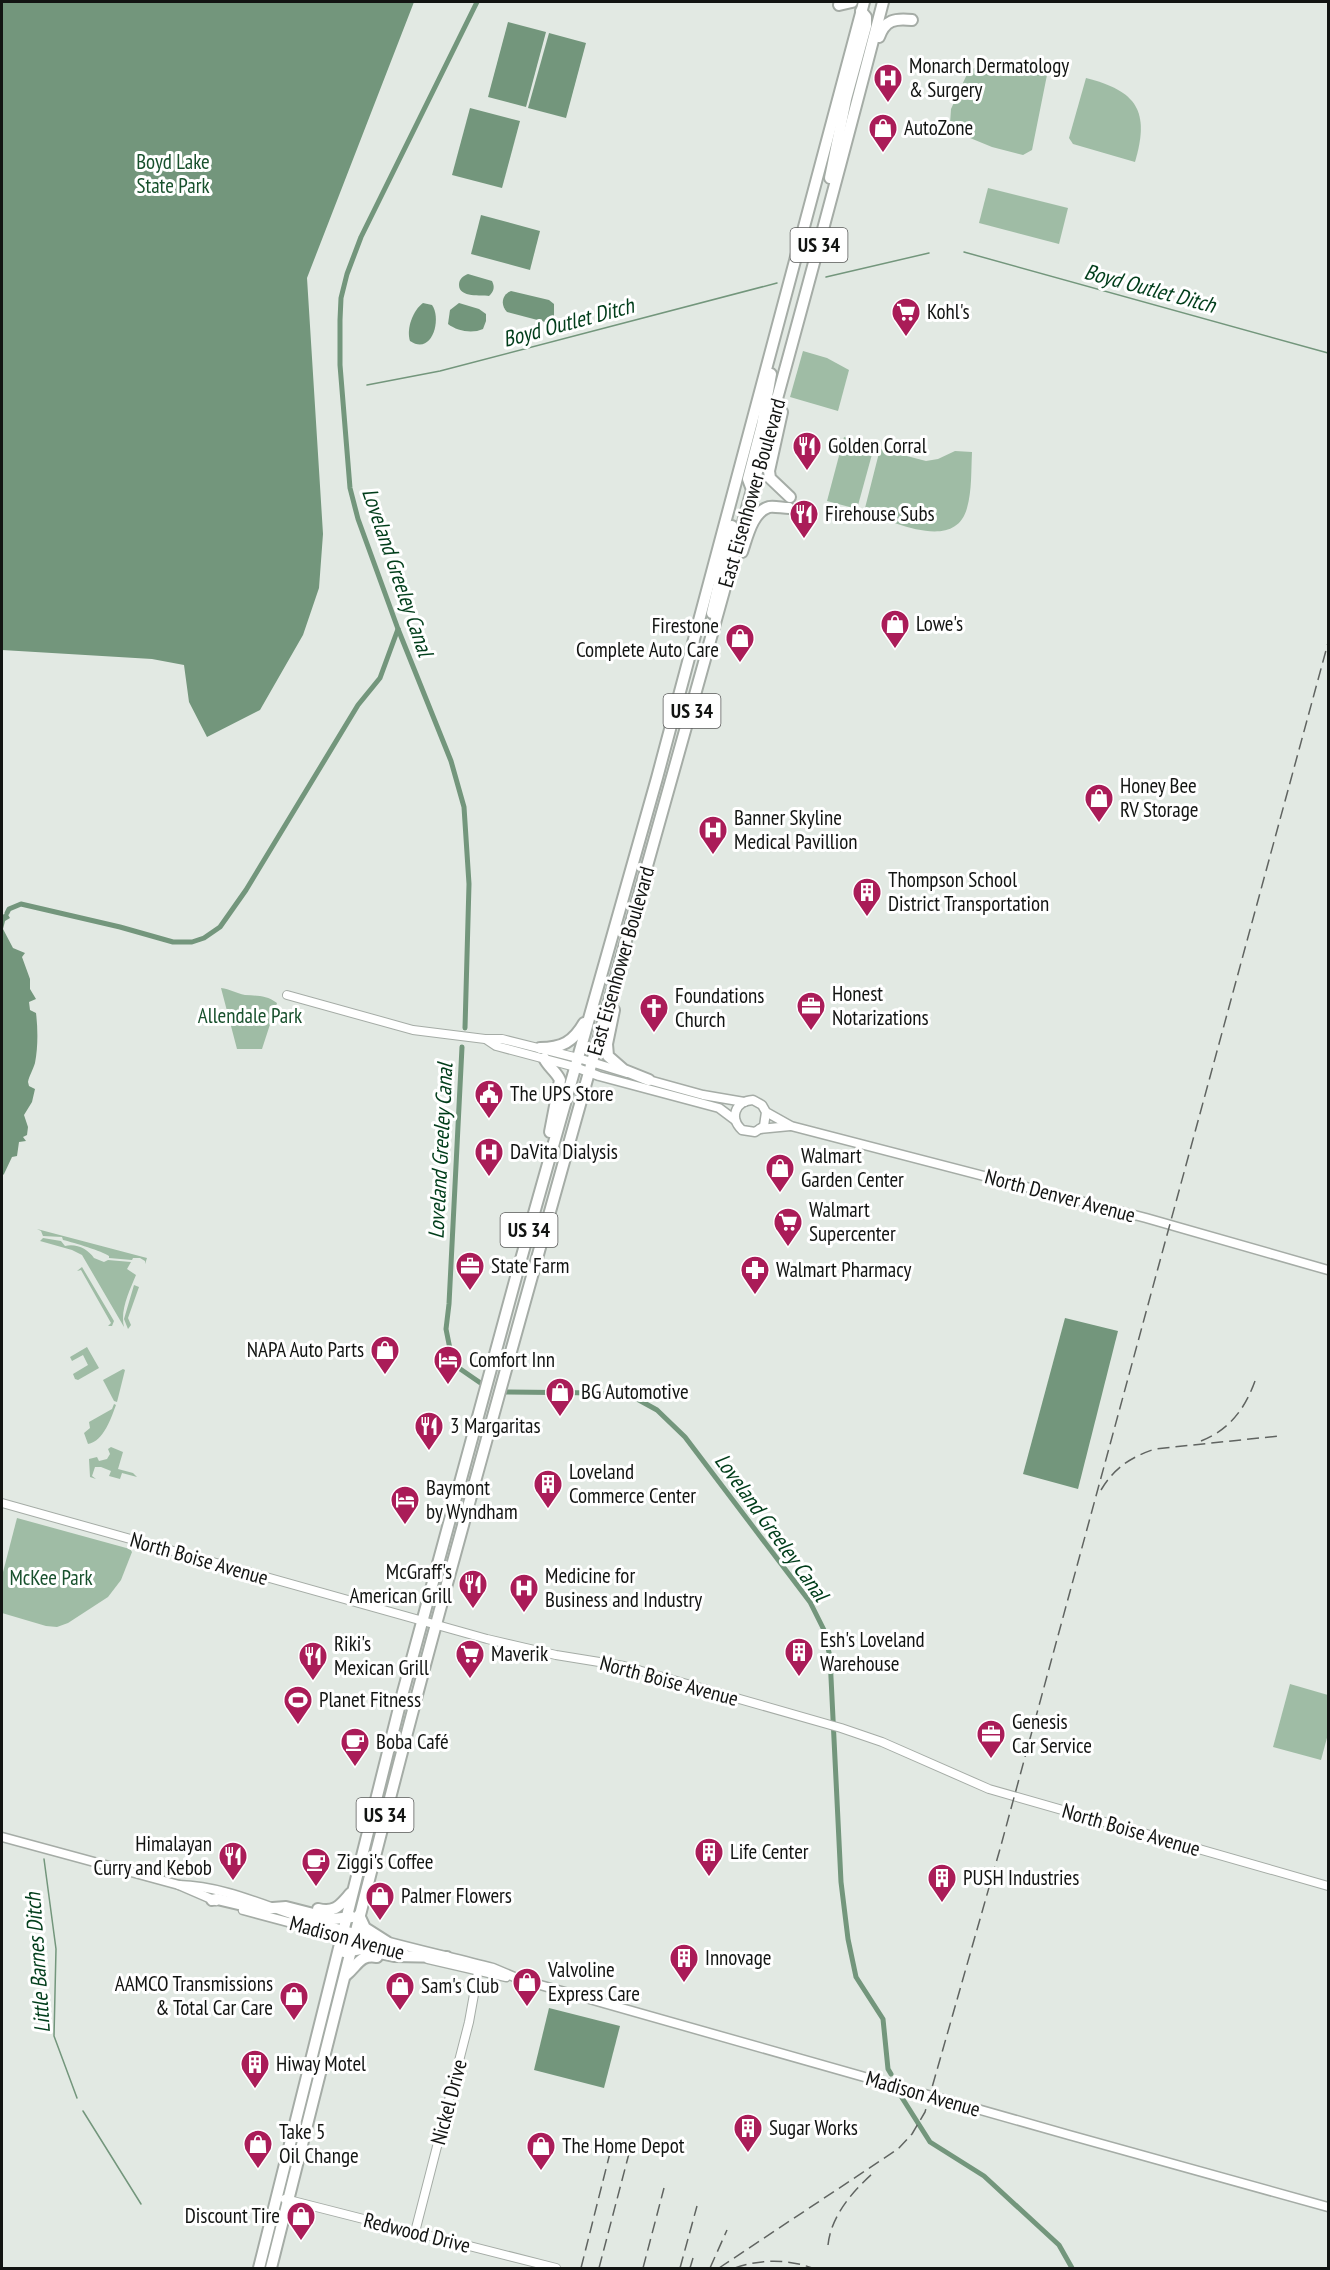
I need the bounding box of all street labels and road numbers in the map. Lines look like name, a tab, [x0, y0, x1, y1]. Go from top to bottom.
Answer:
road number: US 34	[790, 228, 848, 262]
street label: East Eisenhower Boulevard	[712, 395, 791, 590]
road number: US 34	[664, 694, 720, 728]
street label: East Eisenhower Boulevard	[581, 863, 660, 1058]
street label: North Denver Avenue	[982, 1162, 1138, 1229]
road number: US 34	[500, 1213, 558, 1247]
street label: North Boise Avenue	[127, 1526, 271, 1591]
street label: North Boise Avenue	[597, 1649, 741, 1712]
street label: North Boise Avenue	[1059, 1797, 1203, 1862]
road number: US 34	[356, 1798, 414, 1832]
street label: Madison Avenue	[287, 1909, 408, 1966]
street label: Nickel Drive	[424, 2056, 473, 2148]
street label: Madison Avenue	[863, 2064, 983, 2123]
street label: Redwood Drive	[361, 2206, 473, 2259]

